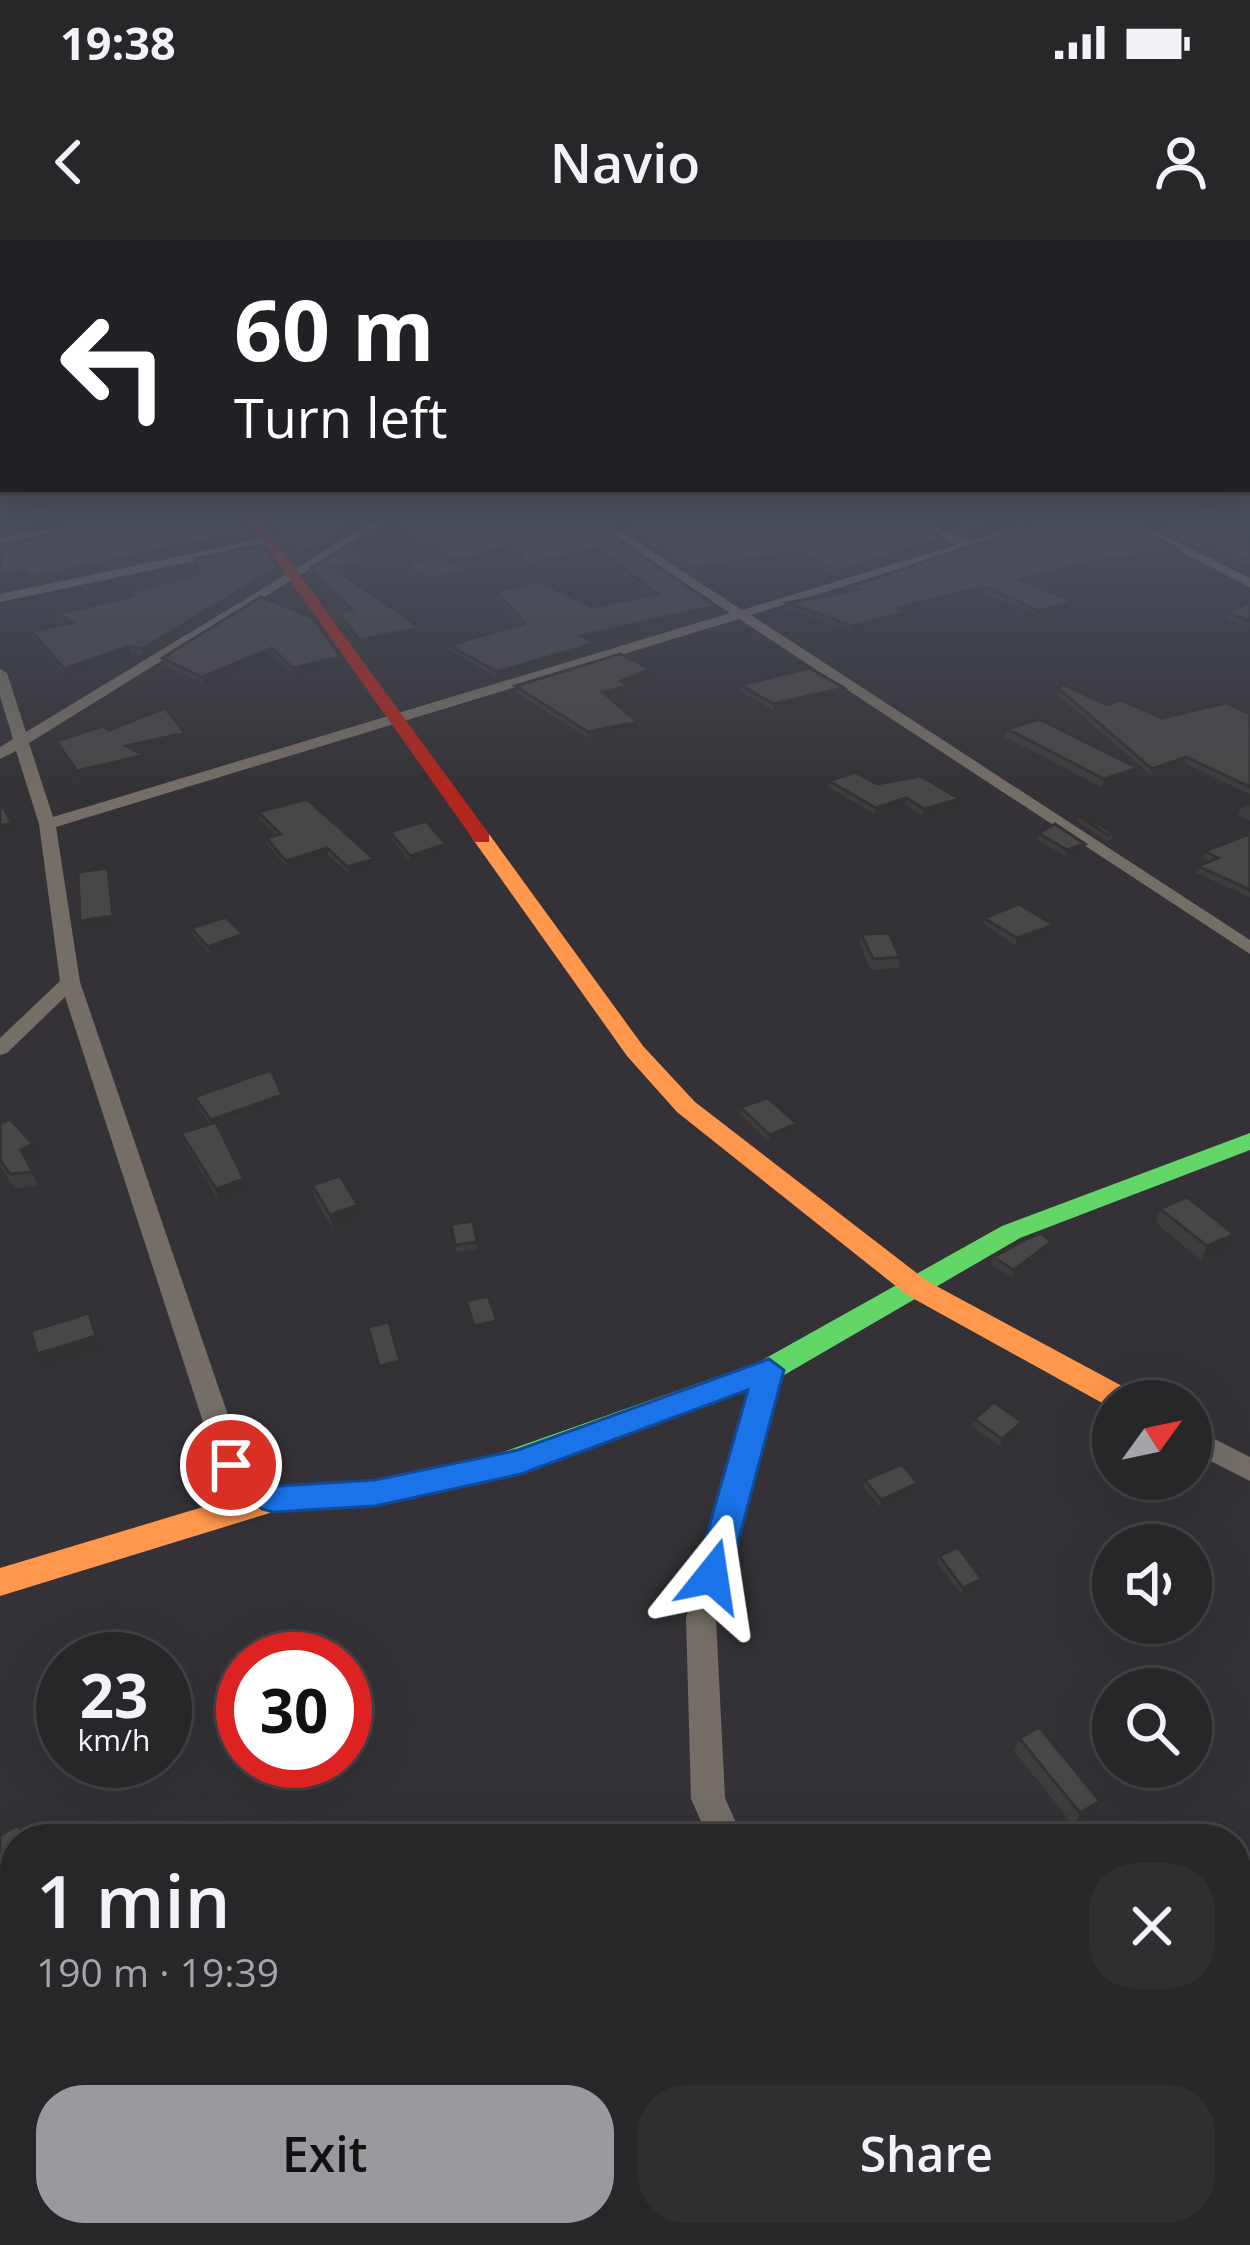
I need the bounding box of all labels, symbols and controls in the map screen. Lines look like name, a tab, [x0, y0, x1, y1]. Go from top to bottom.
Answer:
text: 19:38	[60, 12, 176, 73]
text: Navio	[550, 125, 700, 199]
icon: back	[36, 129, 102, 195]
icon: person	[1148, 129, 1214, 195]
text: 60 m	[234, 271, 434, 386]
icon: left	[36, 288, 192, 444]
text: Turn left	[234, 380, 447, 454]
north arrow	[1092, 1380, 1212, 1500]
map controls	[1092, 1380, 1212, 1788]
pin	[180, 1414, 282, 1516]
icon: arrive	[198, 1432, 264, 1498]
position arrow	[649, 1513, 775, 1639]
button: sound	[1092, 1524, 1212, 1644]
speed limit sign: 30	[216, 1632, 372, 1788]
text: 23	[80, 1654, 148, 1736]
button: search	[1092, 1668, 1212, 1788]
text: km/h	[78, 1719, 150, 1760]
text: 1 min	[36, 1851, 230, 1949]
button: close	[1089, 1863, 1215, 1989]
text: 190 m · 19:39	[36, 1945, 279, 1998]
button: Exit	[36, 2085, 614, 2223]
button: Share	[638, 2085, 1215, 2223]

